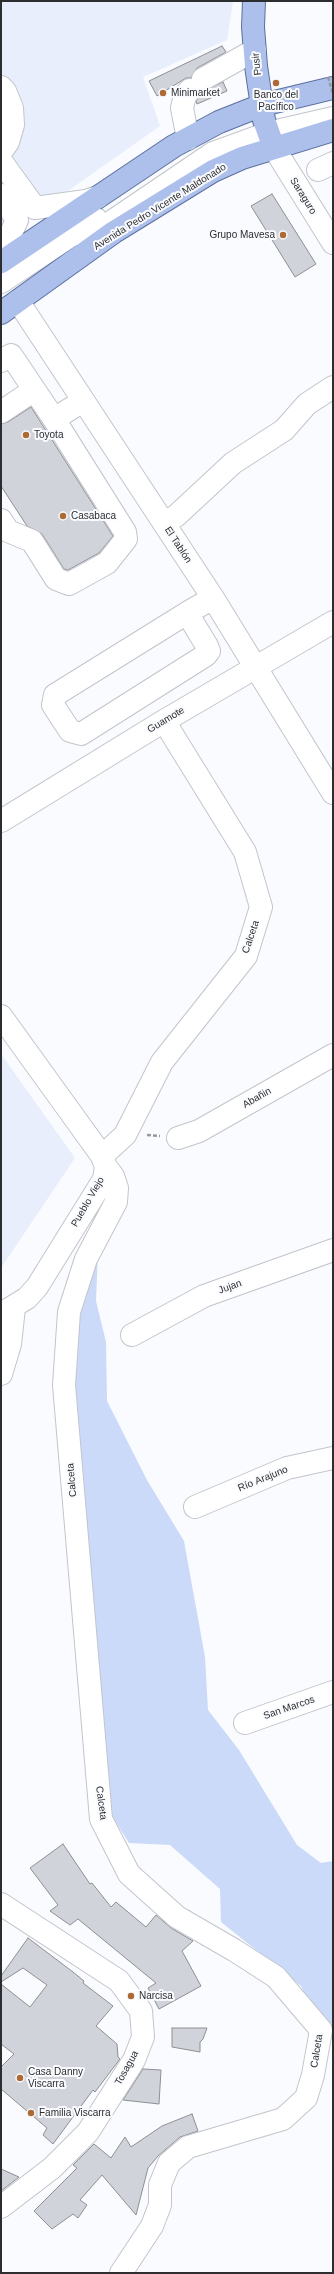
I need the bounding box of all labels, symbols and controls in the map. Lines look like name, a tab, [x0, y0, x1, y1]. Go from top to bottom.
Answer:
street label: Pusir	[250, 52, 264, 76]
marker: Banco del Pacífico	[271, 78, 281, 88]
place label: Minimarket	[171, 87, 220, 99]
marker: Minimarket	[158, 88, 168, 98]
place label: Banco del Pacífico	[254, 89, 298, 112]
street label: Avenida Pedro Vicente Maldonado	[92, 161, 228, 253]
street label: Saraguro	[287, 175, 319, 217]
place label: Grupo Mavesa	[209, 229, 275, 241]
marker: Grupo Mavesa	[278, 230, 288, 240]
place label: Toyota	[34, 429, 63, 441]
marker: Toyota	[21, 430, 31, 440]
place label: Casabaca	[71, 510, 116, 522]
marker: Casabaca	[58, 511, 68, 521]
street label: El Tablón	[162, 524, 194, 566]
street label: Guamote	[145, 704, 187, 736]
street label: Calceta	[240, 919, 262, 955]
street label: Abañin	[241, 1085, 273, 1111]
street label: Pueblo Viejo	[69, 1175, 107, 1229]
street label: Jujan	[217, 1277, 243, 1297]
street label: Calceta	[65, 1463, 79, 1497]
street label: Río Arajuno	[236, 1464, 290, 1494]
street label: San Marcos	[262, 1694, 316, 1722]
street label: Calceta	[93, 1785, 109, 1821]
place label: Narcisa	[139, 1990, 173, 2002]
marker: Narcisa	[126, 1991, 136, 2001]
street label: Calceta	[308, 2033, 326, 2069]
street label: Tosagua	[113, 2049, 141, 2087]
place label: Casa Danny Viscarra	[28, 2066, 83, 2090]
marker: Casa Danny Viscarra	[15, 2073, 25, 2083]
place label: Familia Viscarra	[39, 2107, 110, 2119]
marker: Familia Viscarra	[26, 2108, 36, 2118]

